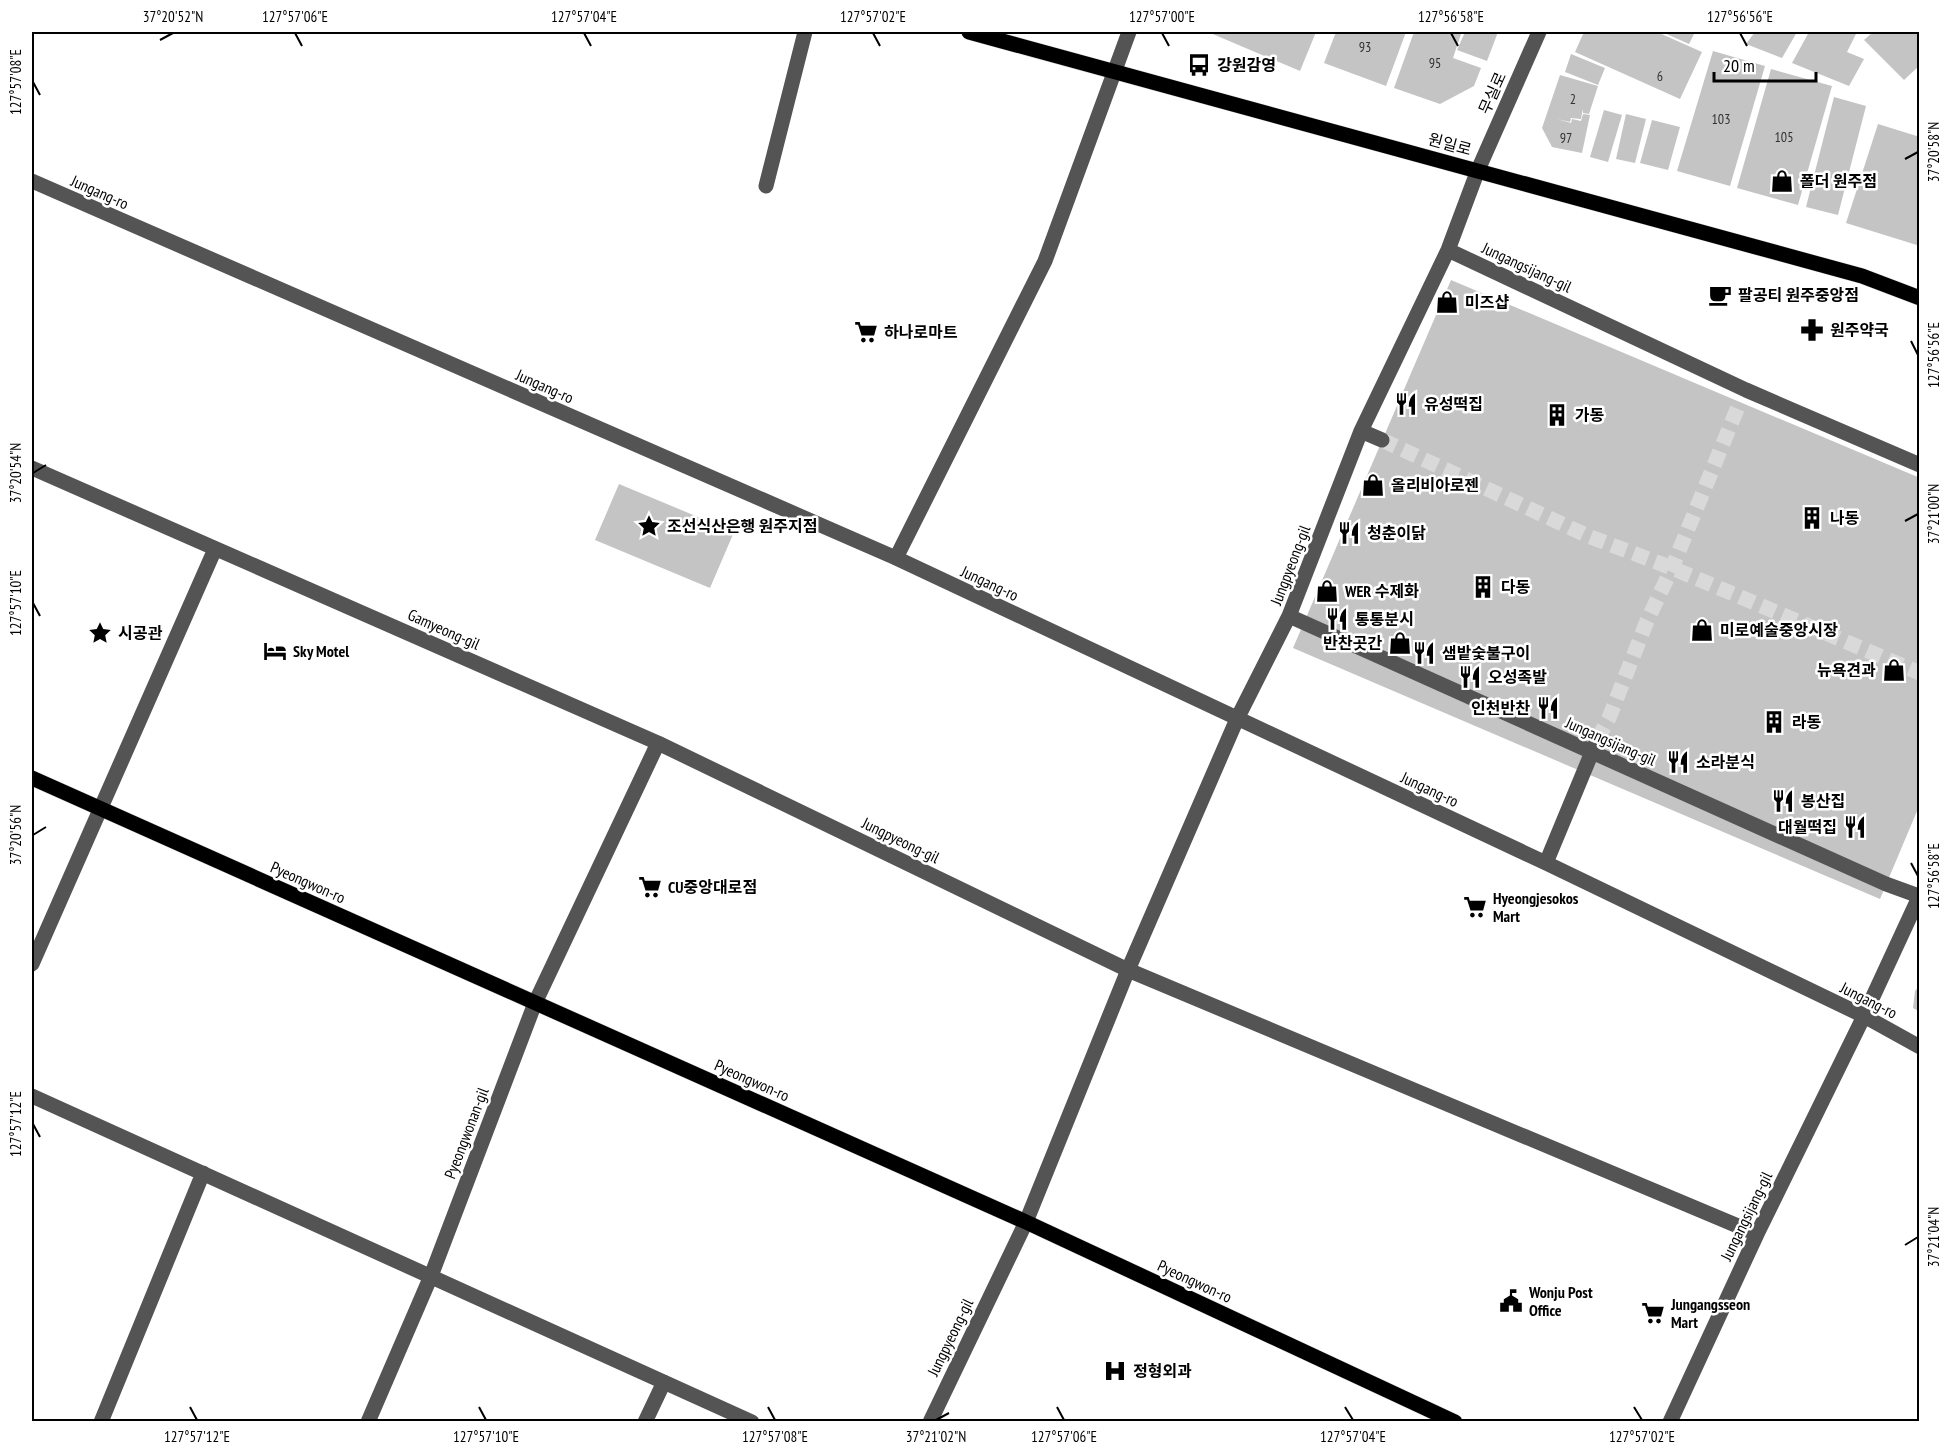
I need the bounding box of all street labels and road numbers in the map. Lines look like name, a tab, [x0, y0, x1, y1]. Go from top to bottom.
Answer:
street label: 무실로	[1474, 69, 1510, 117]
street label: 원일로	[1426, 129, 1474, 159]
street label: Jungang-ro	[67, 170, 132, 214]
street label: Jungangsijang-gil	[1478, 237, 1575, 297]
street label: Jungang-ro	[512, 364, 577, 408]
street label: Jungpyeong-gil	[1265, 522, 1314, 609]
street label: Jungang-ro	[957, 561, 1022, 605]
street label: Gamyeong-gil	[405, 604, 483, 654]
street label: Jungangsijang-gil	[1562, 712, 1659, 770]
street label: Jungang-ro	[1397, 767, 1462, 811]
street label: Jungpyeong-gil	[858, 812, 943, 867]
street label: Pyeongwon-ro	[268, 857, 349, 907]
street label: Jungang-ro	[1836, 977, 1901, 1023]
street label: Pyeongwon-ro	[712, 1055, 793, 1105]
street label: Pyeongwonan-gil	[439, 1084, 493, 1181]
street label: Jungangsijang-gil	[1715, 1168, 1776, 1265]
street label: Pyeongwon-ro	[1155, 1255, 1235, 1307]
street label: Jungpyeong-gil	[922, 1295, 977, 1380]

